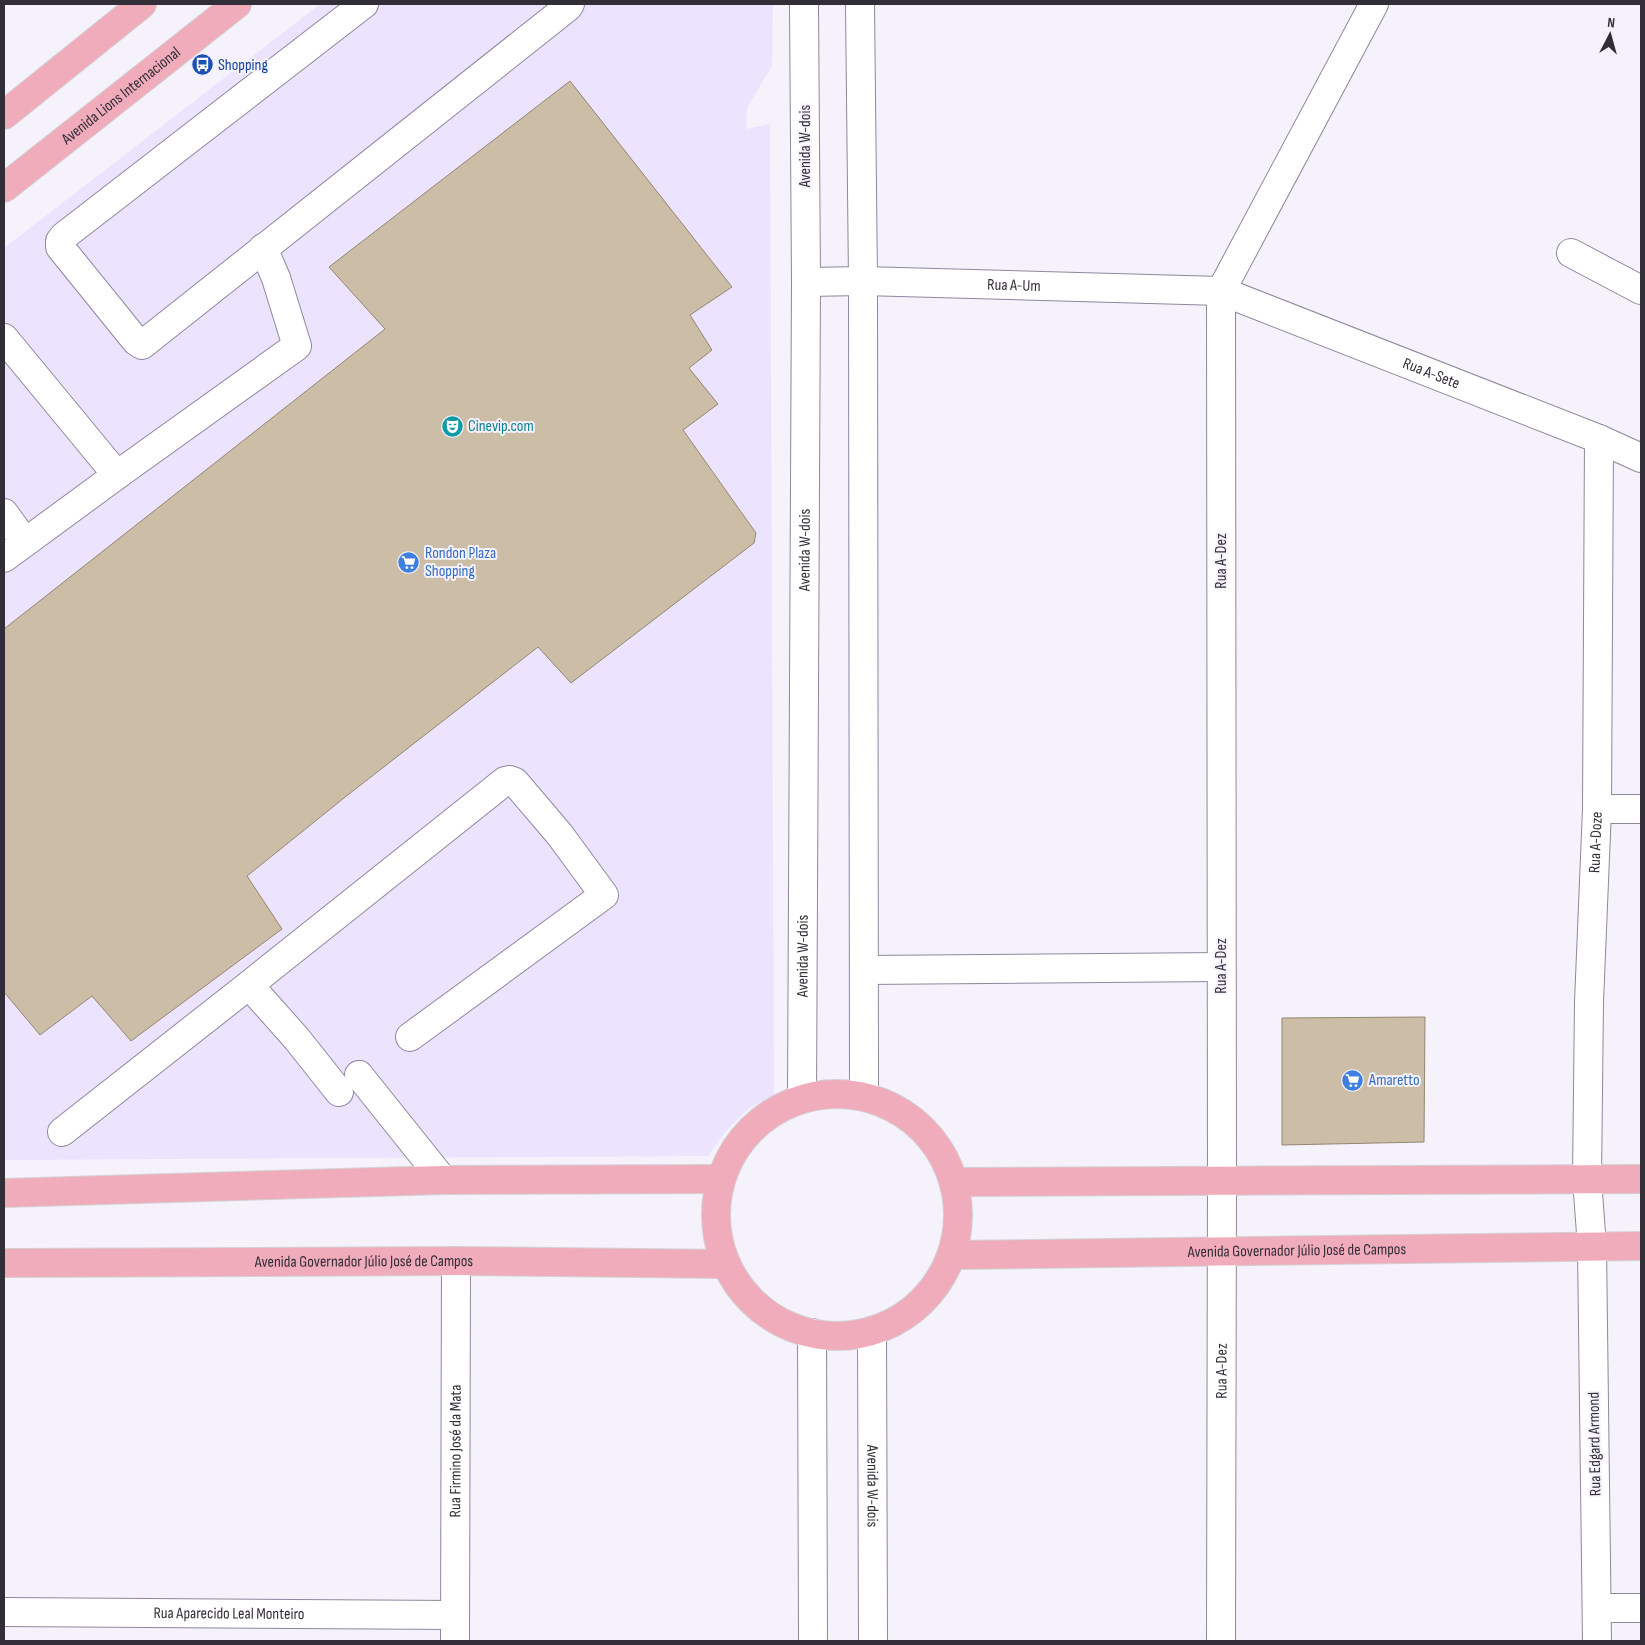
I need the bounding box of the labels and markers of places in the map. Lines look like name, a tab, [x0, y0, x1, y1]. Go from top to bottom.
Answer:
bus stop icon: Shopping	[190, 53, 214, 77]
place label: Shopping	[218, 56, 268, 75]
theatre icon: Cinevip.com	[440, 414, 464, 438]
place label: Cinevip.com	[468, 417, 534, 436]
place label: Rondon Plaza Shopping	[425, 544, 496, 581]
supermarket icon: Rondon Plaza Shopping	[397, 550, 421, 574]
supermarket icon: Amaretto	[1341, 1068, 1365, 1092]
place label: Amaretto	[1368, 1071, 1420, 1090]

